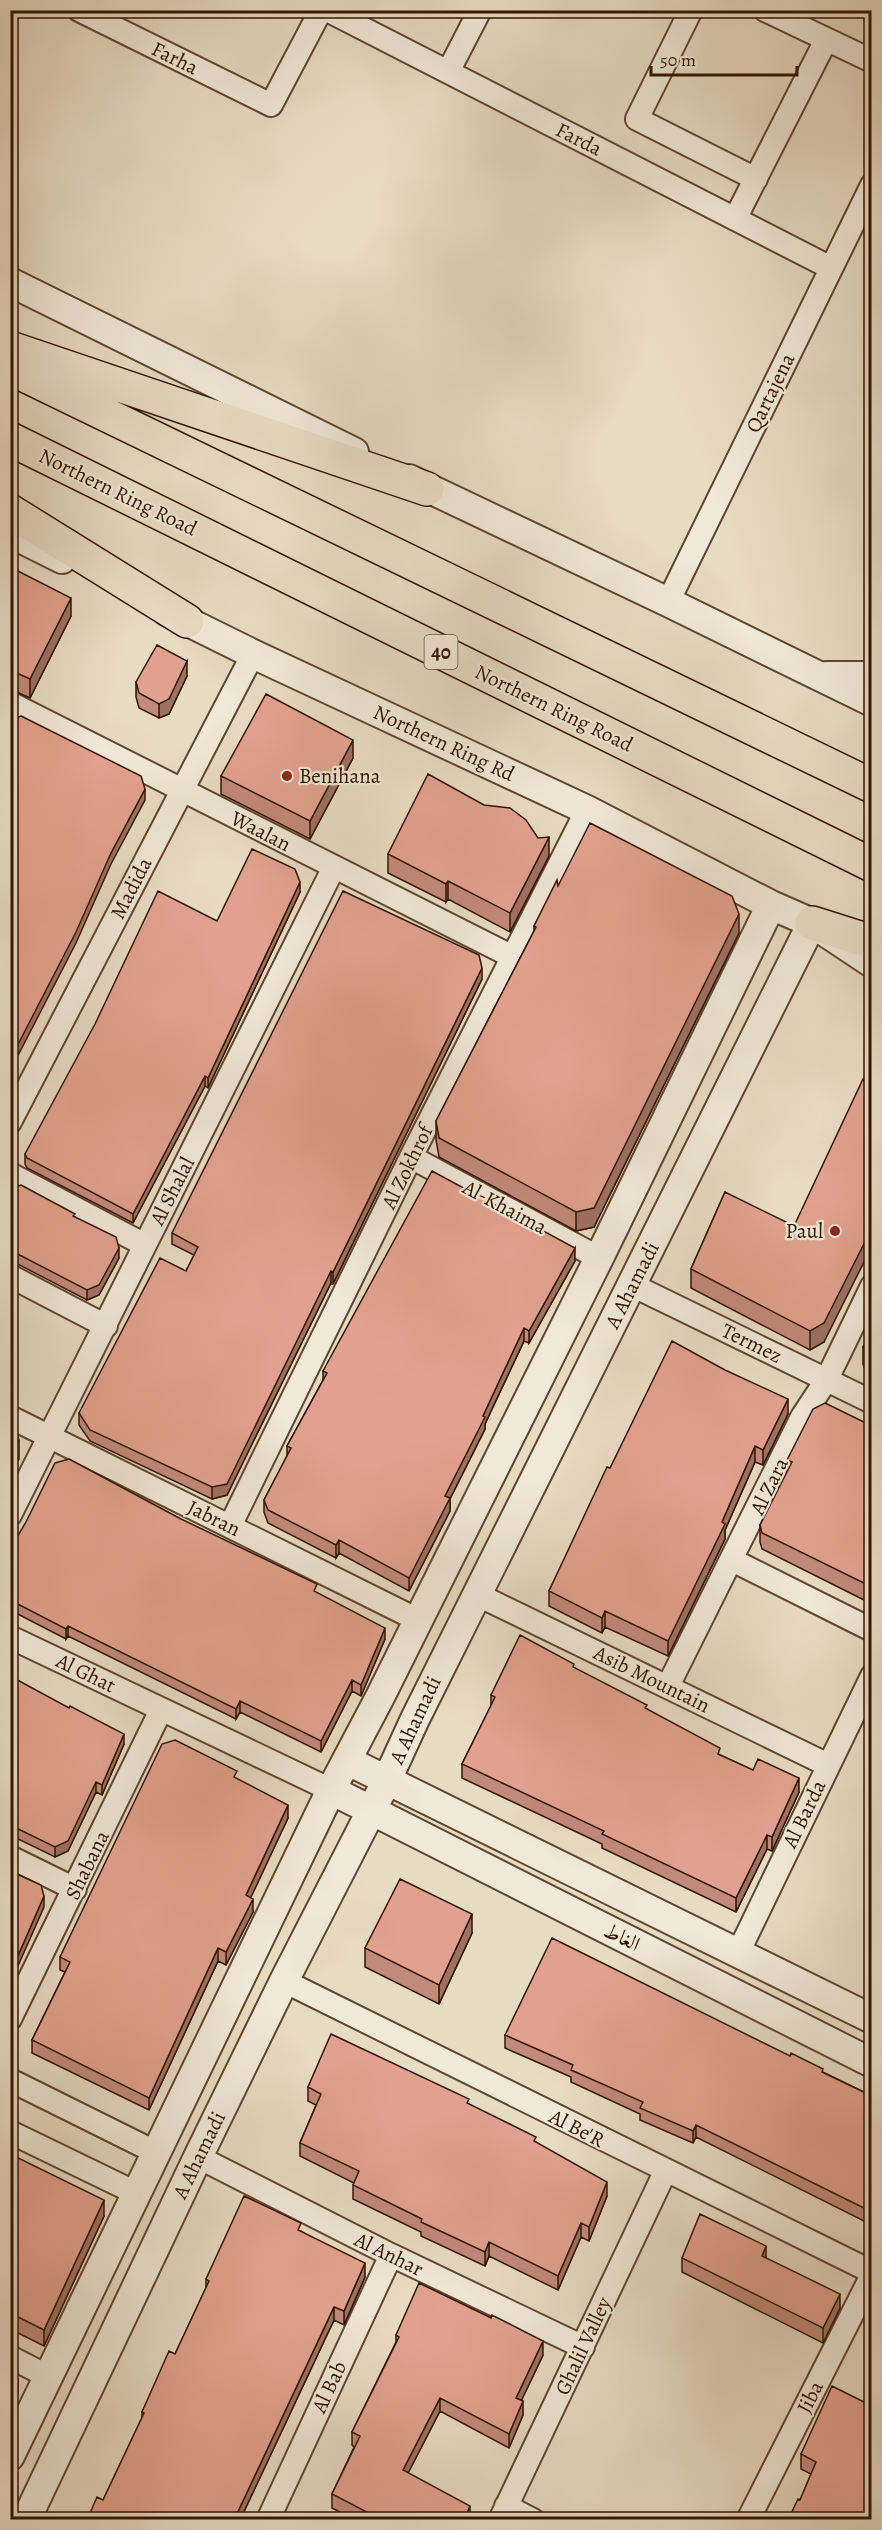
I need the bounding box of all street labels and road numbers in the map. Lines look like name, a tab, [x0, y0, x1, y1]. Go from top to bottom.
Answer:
street label: Farha	[147, 35, 203, 81]
street label: Farda	[551, 116, 607, 163]
street label: Qartajena	[739, 348, 801, 437]
street label: Northern Ring Road	[34, 442, 202, 543]
road number: 40	[424, 635, 458, 669]
street label: Northern Ring Road	[470, 658, 638, 759]
street label: Northern Ring Rd	[369, 698, 520, 788]
street label: Waalan	[225, 804, 296, 858]
street label: Madida	[104, 852, 158, 924]
street label: Al Zokhrof	[374, 1118, 441, 1214]
street label: Al Shalal	[142, 1152, 201, 1231]
street label: Al-Khaima	[457, 1173, 552, 1241]
street label: A Ahamadi	[598, 1237, 666, 1334]
street label: Termez	[717, 1316, 787, 1370]
street label: Al Zara	[743, 1453, 795, 1520]
street label: Jabran	[183, 1493, 245, 1543]
street label: Asib Mountain	[588, 1638, 715, 1719]
street label: Al Ghat	[51, 1646, 120, 1699]
street label: A Ahamadi	[382, 1672, 448, 1769]
street label: Al Barda	[775, 1775, 833, 1854]
street label: Shabana	[58, 1826, 116, 1904]
street label: الغاط	[599, 1916, 645, 1958]
street label: Al Be'R	[544, 2102, 609, 2154]
street label: A Ahamadi	[165, 2107, 232, 2204]
street label: Al Anhar	[349, 2225, 428, 2283]
street label: Ghalil Valley	[548, 2292, 618, 2400]
street label: Al Bab	[304, 2357, 353, 2418]
street label: Jiba	[790, 2376, 830, 2418]

